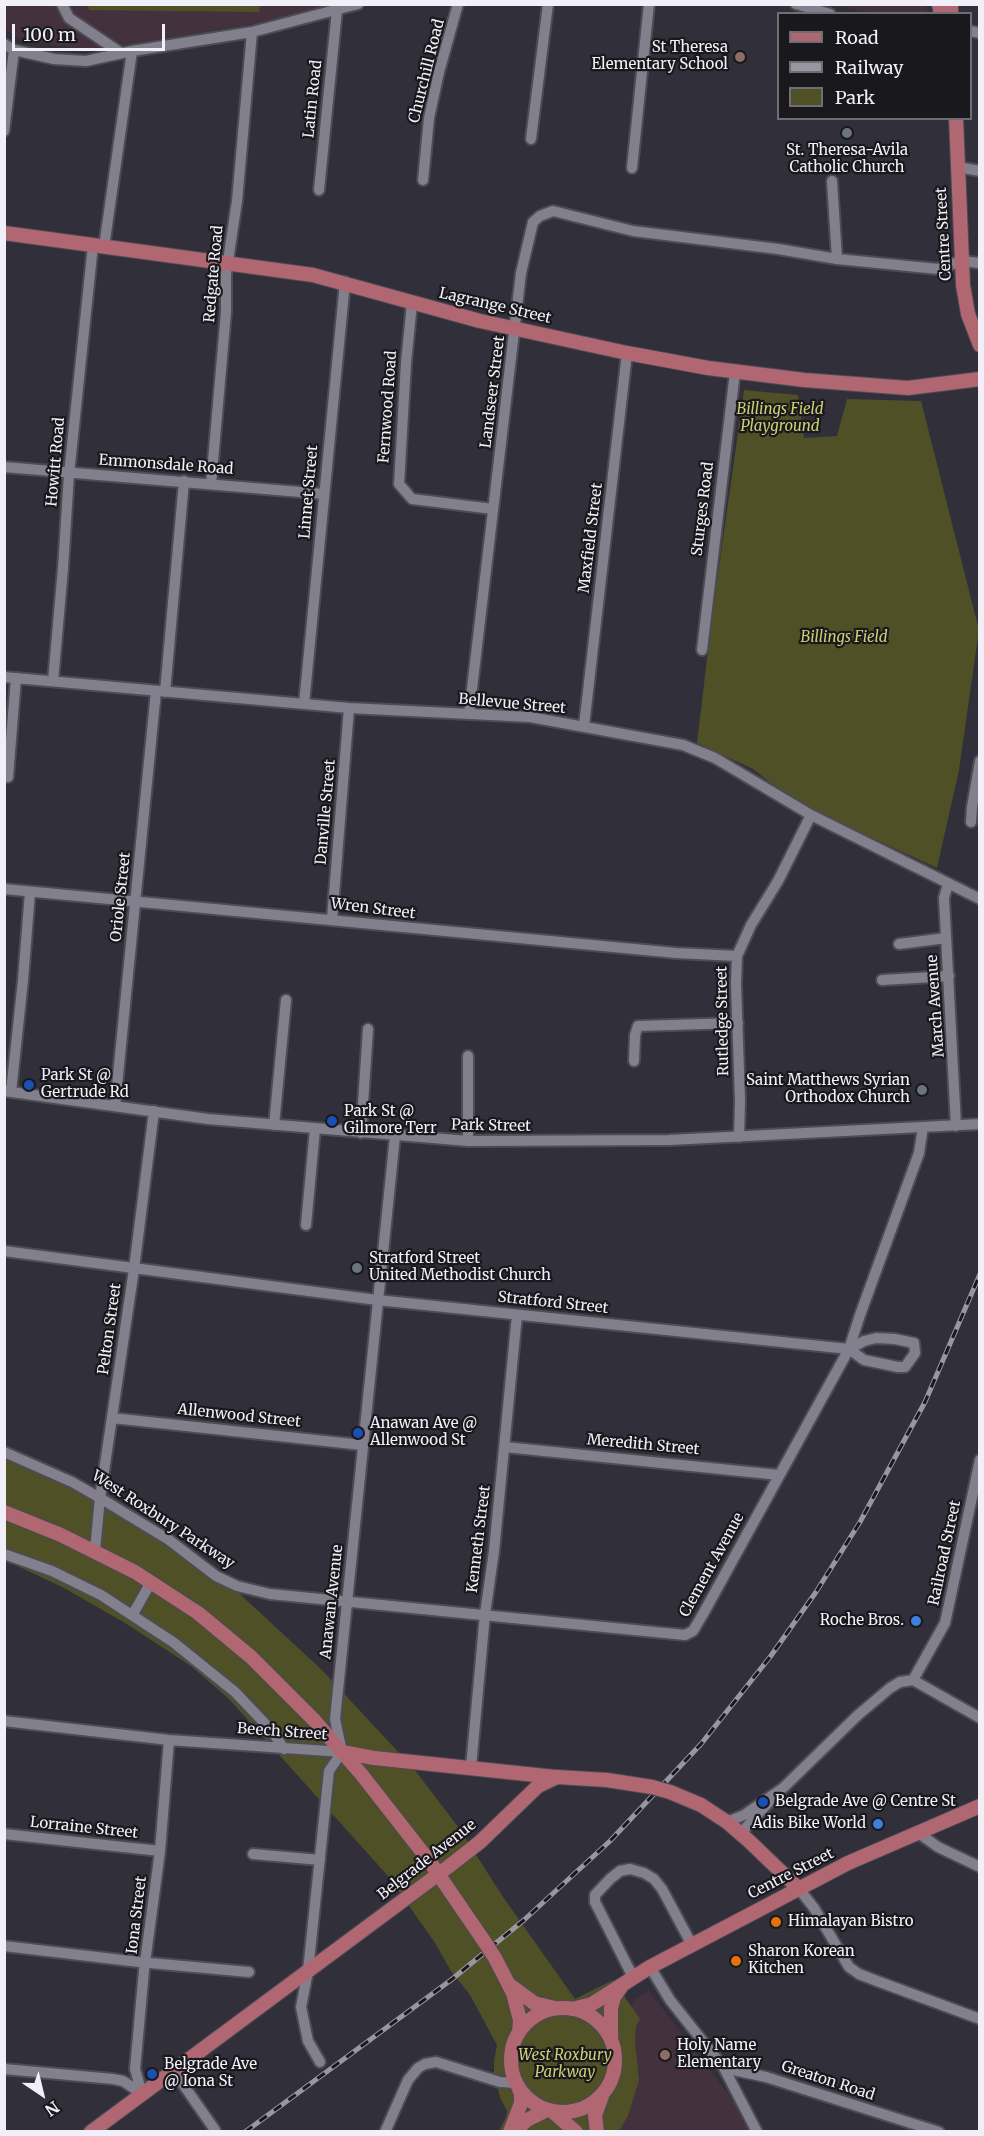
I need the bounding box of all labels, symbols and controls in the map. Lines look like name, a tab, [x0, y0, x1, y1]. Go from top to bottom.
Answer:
scale bar	[15, 12, 168, 50]
legend	[777, 12, 972, 120]
street label: Churchill Road	[405, 17, 449, 125]
text: 100 m	[23, 23, 76, 46]
text: Road	[835, 26, 879, 49]
place label: St Theresa Elementary School	[591, 39, 728, 74]
marker: St Theresa Elementary School	[733, 50, 747, 64]
text: Railway	[835, 56, 903, 79]
street label: Latin Road	[300, 59, 326, 139]
text: Park	[835, 86, 875, 109]
marker: St. Theresa-Avila Catholic Church	[840, 126, 854, 140]
place label: St. Theresa-Avila Catholic Church	[786, 142, 908, 177]
street label: Centre Street	[933, 187, 955, 281]
street label: Redgate Road	[201, 225, 227, 323]
street label: Lagrange Street	[437, 284, 553, 328]
street label: Landseer Street	[477, 335, 509, 449]
street label: Fernwood Road	[375, 350, 401, 464]
park label: Billings Field Playground	[737, 401, 823, 436]
street label: Howitt Road	[43, 417, 69, 507]
street label: Linnet Street	[296, 444, 322, 540]
street label: Emmonsdale Road	[98, 451, 234, 479]
street label: Sturges Road	[688, 461, 718, 557]
street label: Maxfield Street	[575, 482, 607, 594]
park label: Billings Field	[801, 629, 887, 647]
street label: Bellevue Street	[457, 690, 567, 718]
street label: Danville Street	[312, 758, 340, 866]
street label: Oriole Street	[107, 851, 135, 943]
street label: Wren Street	[330, 895, 416, 923]
street label: March Avenue	[923, 954, 949, 1058]
street label: Rutledge Street	[713, 966, 733, 1076]
place label: Park St @ Gertrude Rd	[41, 1067, 129, 1102]
place label: Saint Matthews Syrian Orthodox Church	[746, 1072, 910, 1107]
marker: Park St @ Gertrude Rd	[22, 1078, 36, 1092]
marker: Saint Matthews Syrian Orthodox Church	[915, 1083, 929, 1097]
place label: Park St @ Gilmore Terr	[344, 1103, 437, 1138]
marker: Park St @ Gilmore Terr	[325, 1114, 339, 1128]
street label: Park Street	[451, 1116, 531, 1136]
place label: Stratford Street United Methodist Church	[369, 1250, 551, 1285]
marker: Stratford Street United Methodist Church	[350, 1261, 364, 1275]
street label: Pelton Street	[95, 1282, 125, 1376]
street label: Stratford Street	[497, 1288, 609, 1318]
street label: Allenwood Street	[176, 1401, 302, 1431]
place label: Anawan Ave @ Allenwood St	[370, 1415, 477, 1450]
marker: Anawan Ave @ Allenwood St	[351, 1426, 365, 1440]
street label: Meredith Street	[586, 1431, 700, 1459]
street label: West Roxbury Parkway	[88, 1467, 238, 1573]
street label: Kenneth Street	[463, 1484, 495, 1594]
street label: Railroad Street	[925, 1499, 965, 1607]
street label: Clement Avenue	[676, 1510, 748, 1620]
street label: Anawan Avenue	[317, 1544, 347, 1660]
place label: Roche Bros.	[820, 1612, 904, 1630]
marker: Roche Bros.	[909, 1614, 923, 1628]
street label: Beech Street	[236, 1720, 328, 1744]
place label: Belgrade Ave @ Centre St	[775, 1793, 956, 1811]
marker: Belgrade Ave @ Centre St	[756, 1795, 770, 1809]
street label: Lorraine Street	[29, 1813, 139, 1843]
place label: Adis Bike World	[752, 1815, 866, 1833]
street label: Belgrade Avenue	[374, 1816, 480, 1904]
marker: Adis Bike World	[871, 1817, 885, 1831]
street label: Centre Street	[745, 1845, 837, 1903]
street label: Iona Street	[123, 1875, 151, 1955]
place label: Himalayan Bistro	[788, 1913, 914, 1931]
marker: Himalayan Bistro	[769, 1915, 783, 1929]
place label: Sharon Korean Kitchen	[748, 1943, 855, 1978]
marker: Sharon Korean Kitchen	[729, 1954, 743, 1968]
place label: Holy Name Elementary	[677, 2037, 761, 2072]
park label: West Roxbury Parkway	[518, 2047, 612, 2082]
marker: Holy Name Elementary	[658, 2048, 672, 2062]
place label: Belgrade Ave @ Iona St	[164, 2056, 257, 2091]
street label: Greaton Road	[779, 2057, 877, 2105]
north arrow	[12, 2064, 72, 2124]
marker: Belgrade Ave @ Iona St	[145, 2067, 159, 2081]
text: N	[41, 2097, 63, 2121]

